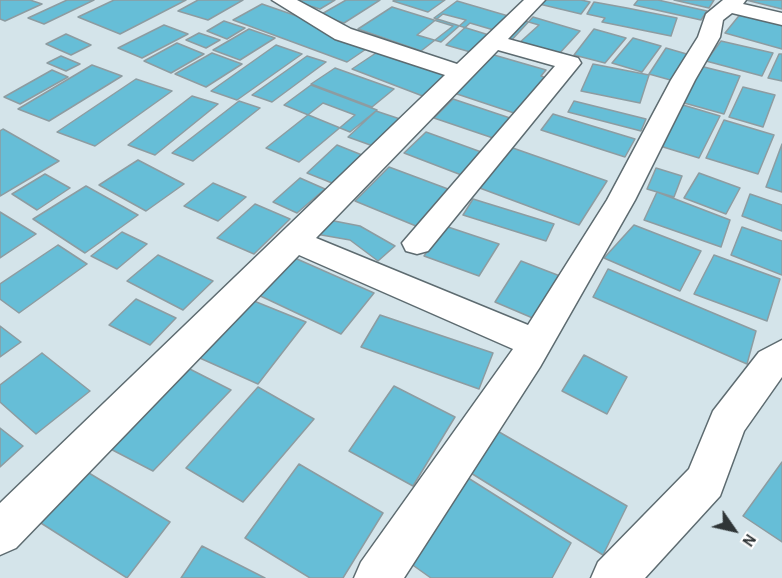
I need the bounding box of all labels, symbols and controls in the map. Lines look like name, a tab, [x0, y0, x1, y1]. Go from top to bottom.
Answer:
north arrow	[704, 500, 764, 560]
text: N	[739, 531, 759, 549]

